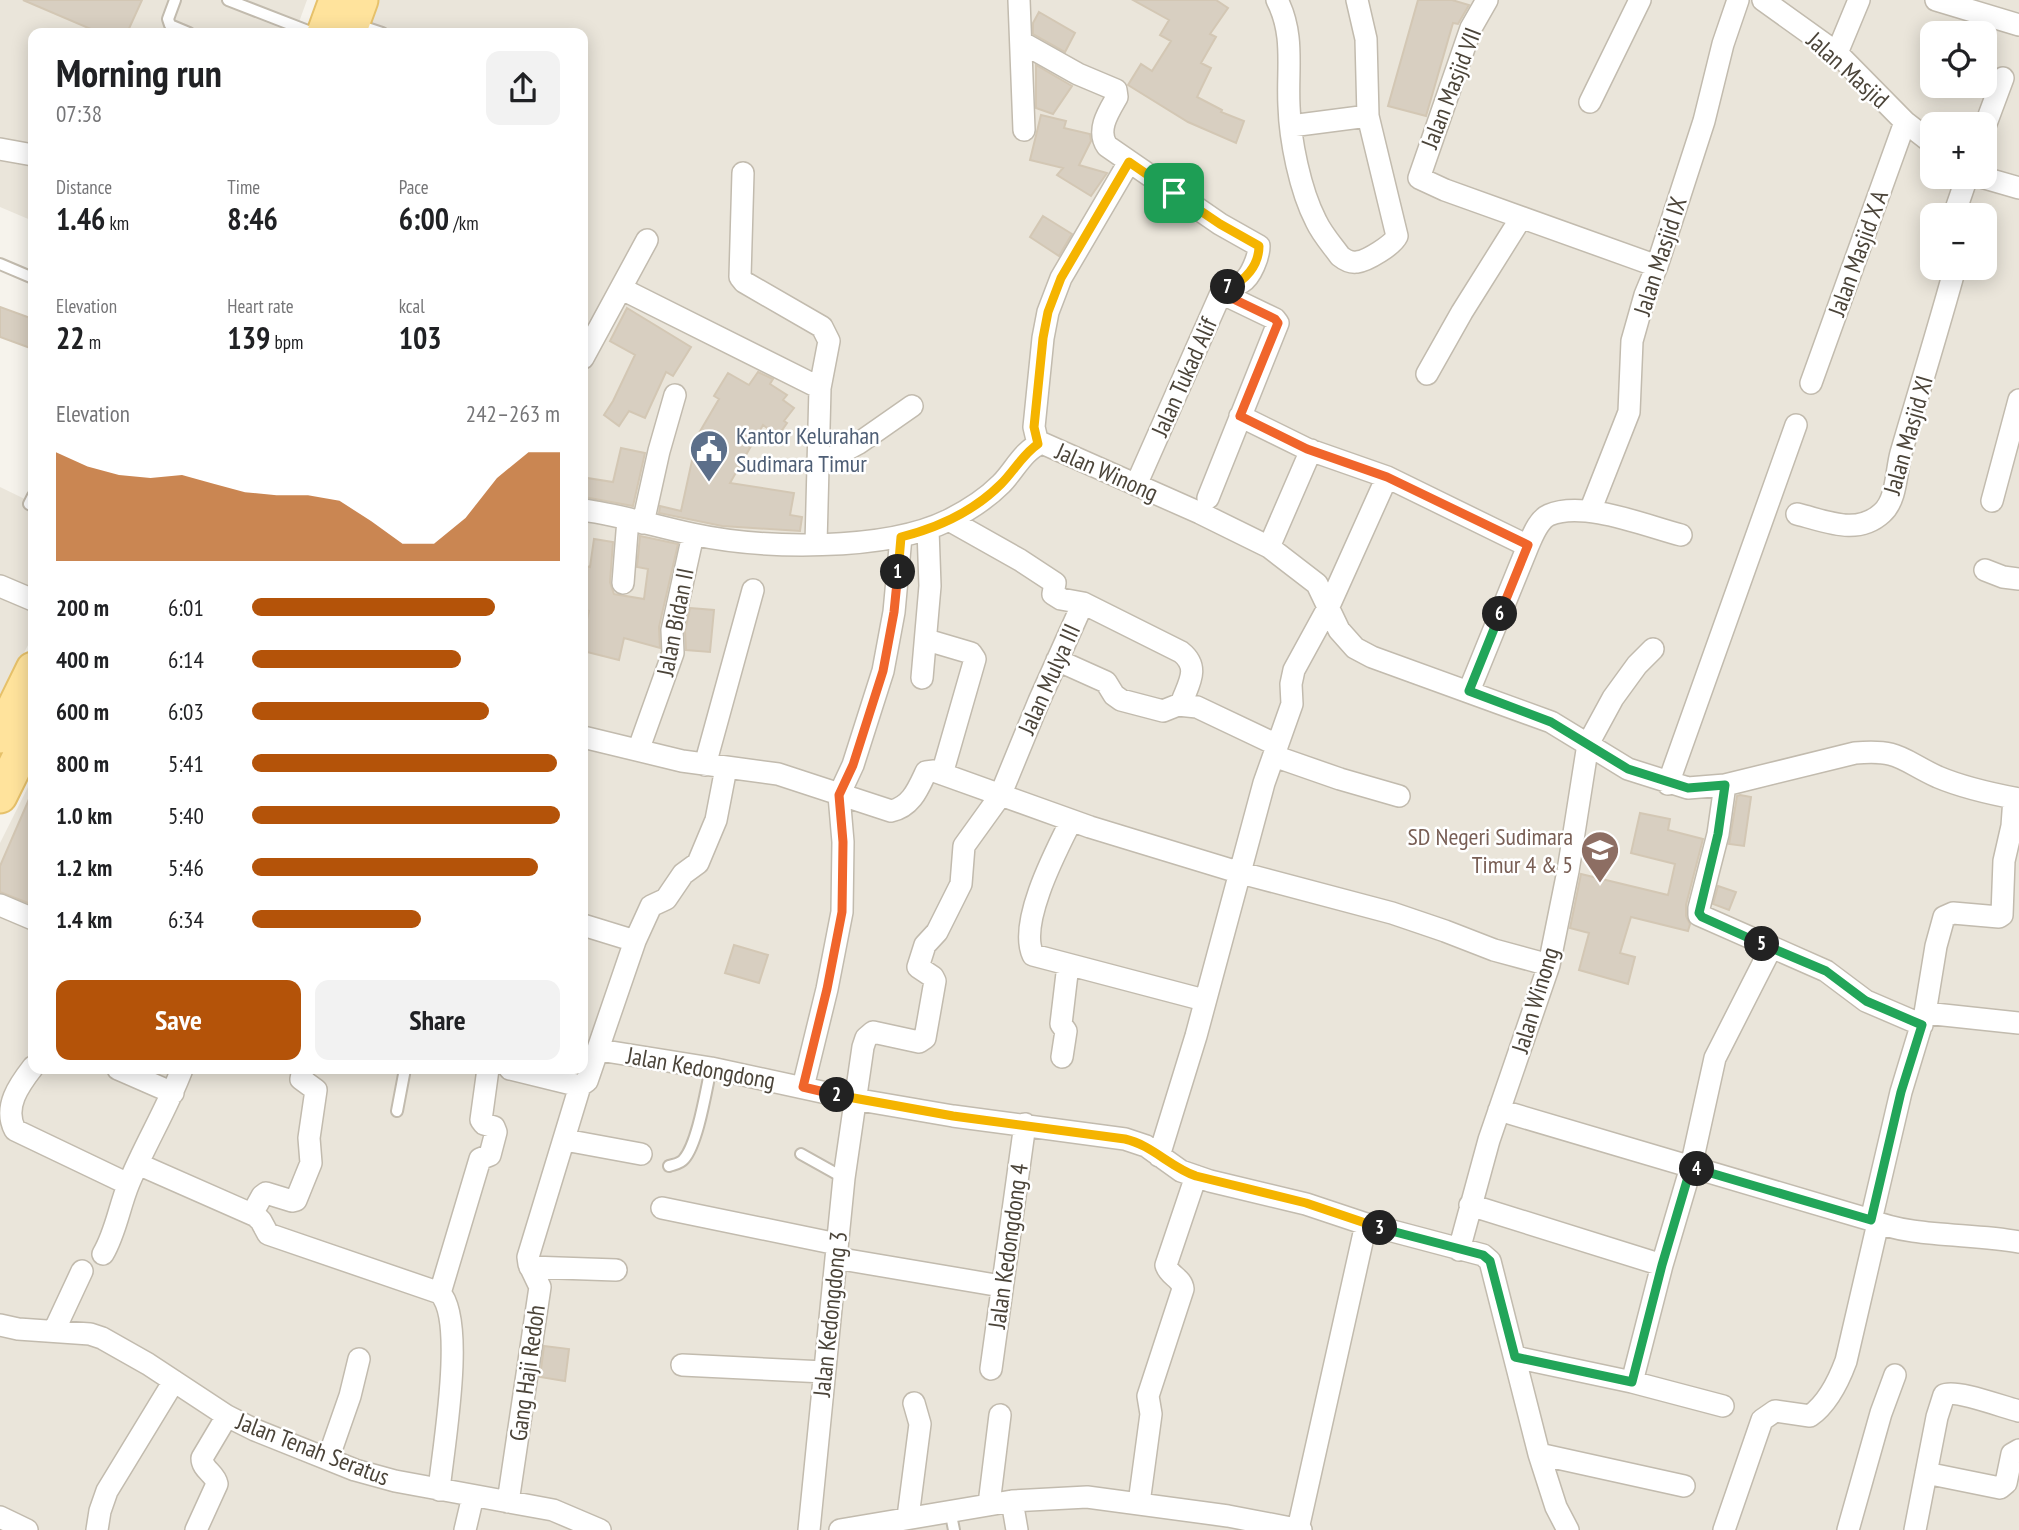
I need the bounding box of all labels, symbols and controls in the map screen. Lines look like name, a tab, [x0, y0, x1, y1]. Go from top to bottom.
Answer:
map controls	[1920, 21, 1997, 280]
button: locate	[1920, 21, 1997, 98]
street label: Jalan Masjid VII	[1413, 23, 1488, 154]
street label: Jalan Masjid	[1800, 24, 1896, 115]
text: Morning run	[56, 48, 222, 97]
button: share	[486, 51, 560, 125]
text: 07:38	[56, 99, 102, 128]
button: +	[1920, 112, 1997, 189]
pin	[1144, 163, 1204, 223]
icon: arrive	[1155, 174, 1193, 212]
text: Distance	[56, 175, 112, 199]
text: Time	[227, 175, 260, 199]
text: Pace	[399, 175, 429, 199]
street label: Jalan Masjid X A	[1821, 185, 1895, 321]
street label: Jalan Masjid IX	[1626, 193, 1694, 320]
text: 1.46	[56, 199, 105, 238]
text: 8:46	[227, 199, 278, 238]
text: 6:00	[399, 199, 449, 238]
button: −	[1920, 203, 1997, 280]
text: km	[105, 211, 129, 235]
text: /km	[449, 211, 479, 235]
pin: 7	[1210, 270, 1246, 304]
text: 7	[1223, 274, 1232, 298]
text: Elevation	[56, 294, 117, 318]
text: Heart rate	[227, 294, 294, 318]
text: kcal	[399, 294, 425, 318]
street label: Jalan Tukad Alif	[1144, 312, 1224, 442]
text: 22	[56, 318, 85, 357]
text: 139	[227, 318, 270, 357]
text: 103	[399, 318, 442, 357]
text: m	[85, 330, 101, 354]
text: bpm	[270, 330, 303, 354]
street label: Jalan Masjid XI	[1876, 372, 1940, 499]
text: Elevation	[56, 399, 130, 428]
text: 242–263 m	[466, 399, 560, 428]
place label: Kantor Kelurahan Sudimara Timur	[736, 420, 880, 479]
public building icon: Kantor Kelurahan Sudimara Timur	[688, 428, 730, 483]
street label: Jalan Winong	[1050, 435, 1163, 508]
pin: 1	[880, 554, 916, 590]
text: 1	[893, 559, 902, 583]
street label: Jalan Bidan II	[649, 565, 701, 680]
text: 200 m	[56, 593, 109, 622]
text: 6:01	[168, 593, 204, 622]
pin: 6	[1482, 596, 1518, 632]
text: 6	[1495, 601, 1504, 625]
street label: Jalan Mulya III	[1010, 619, 1087, 740]
text: 400 m	[56, 645, 109, 674]
text: 6:14	[168, 645, 204, 674]
text: 600 m	[56, 697, 109, 726]
text: 6:03	[168, 697, 204, 726]
text: 800 m	[56, 749, 109, 778]
text: 5:41	[168, 749, 204, 778]
text: 1.0 km	[56, 801, 112, 830]
text: 5:40	[168, 801, 204, 830]
place label: SD Negeri Sudimara Timur 4 & 5	[1408, 821, 1573, 880]
school or university icon: SD Negeri Sudimara Timur 4 & 5	[1579, 829, 1621, 884]
text: 1.2 km	[56, 853, 112, 882]
text: 5:46	[168, 853, 204, 882]
text: 1.4 km	[56, 905, 112, 934]
text: 6:34	[168, 905, 204, 934]
pin: 5	[1744, 926, 1780, 962]
text: 5	[1757, 931, 1766, 955]
street label: Jalan Winong	[1504, 943, 1566, 1058]
button: Save	[56, 980, 301, 1060]
button: Share	[315, 980, 560, 1060]
street label: Jalan Kedongdong	[623, 1040, 778, 1096]
pin: 2	[820, 1078, 854, 1112]
text: 2	[832, 1082, 841, 1106]
pin: 4	[1680, 1152, 1714, 1186]
text: 4	[1692, 1156, 1701, 1180]
street label: Jalan Kedongdong 4	[981, 1161, 1035, 1331]
pin: 3	[1362, 1210, 1398, 1246]
text: 3	[1375, 1215, 1384, 1239]
street label: Jalan Kedongdong 3	[806, 1230, 854, 1399]
street label: Gang Haji Redoh	[502, 1303, 552, 1443]
street label: Jalan Tenah Seratus	[231, 1405, 394, 1492]

